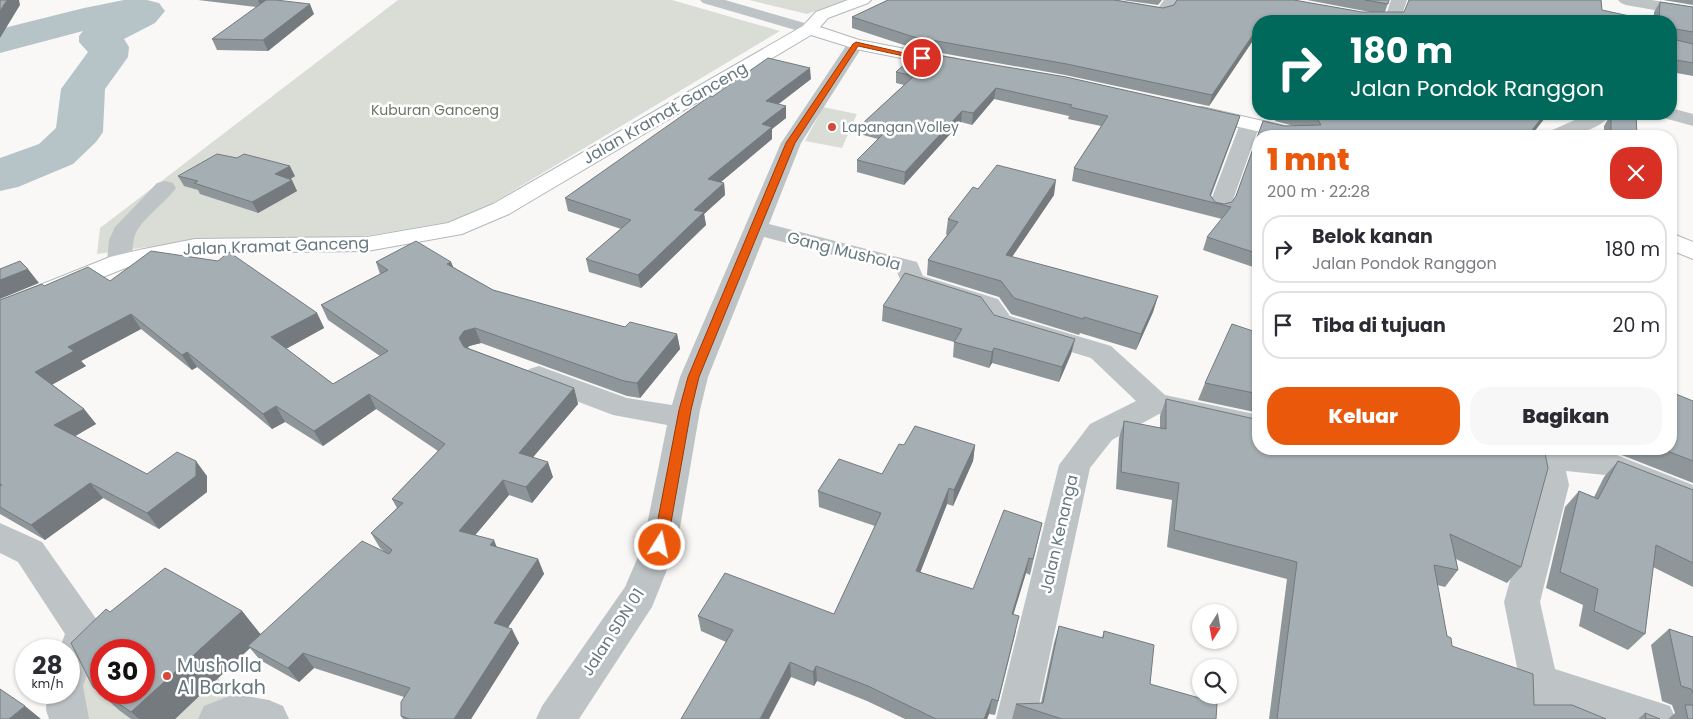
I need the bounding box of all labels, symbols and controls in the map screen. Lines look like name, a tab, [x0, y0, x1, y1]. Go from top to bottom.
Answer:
text: 180 m	[1350, 26, 1453, 75]
icon: right	[1267, 35, 1332, 100]
pin	[901, 37, 943, 79]
icon: arrive	[908, 44, 936, 72]
street label: Jalan Kramat Ganceng	[578, 56, 752, 170]
text: Jalan Pondok Ranggon	[1350, 73, 1604, 104]
park label: Kuburan Ganceng	[371, 100, 499, 120]
place label: Lapangan Volley	[842, 117, 959, 137]
marker: Lapangan Volley	[826, 121, 838, 133]
text: 1 mnt	[1267, 138, 1350, 181]
button: close	[1610, 147, 1662, 199]
text: 200 m · 22:28	[1267, 180, 1370, 203]
text: Belok kanan	[1312, 223, 1433, 250]
street label: Gang Mushola	[785, 226, 903, 276]
street label: Jalan Kramat Ganceng	[182, 231, 370, 261]
icon: right	[1269, 235, 1297, 263]
text: 180 m	[1605, 236, 1660, 263]
text: Jalan Pondok Ranggon	[1312, 252, 1497, 275]
icon: arrive	[1269, 311, 1297, 339]
text: Tiba di tujuan	[1312, 312, 1446, 339]
text: 20 m	[1612, 312, 1660, 339]
button: Keluar	[1267, 387, 1460, 445]
button: Bagikan	[1470, 387, 1662, 445]
street label: Jalan Kenanga	[1034, 472, 1084, 596]
position arrow	[633, 518, 685, 570]
street label: Jalan SDN 01	[576, 584, 650, 680]
north arrow	[1192, 604, 1238, 649]
map controls	[1192, 604, 1237, 704]
speed limit sign: 30	[90, 639, 155, 704]
text: 28	[32, 648, 63, 683]
place label: Musholla Al Barkah	[177, 652, 266, 701]
button: search	[1192, 659, 1237, 704]
marker: Musholla Al Barkah	[161, 670, 173, 682]
text: km/h	[32, 675, 63, 692]

